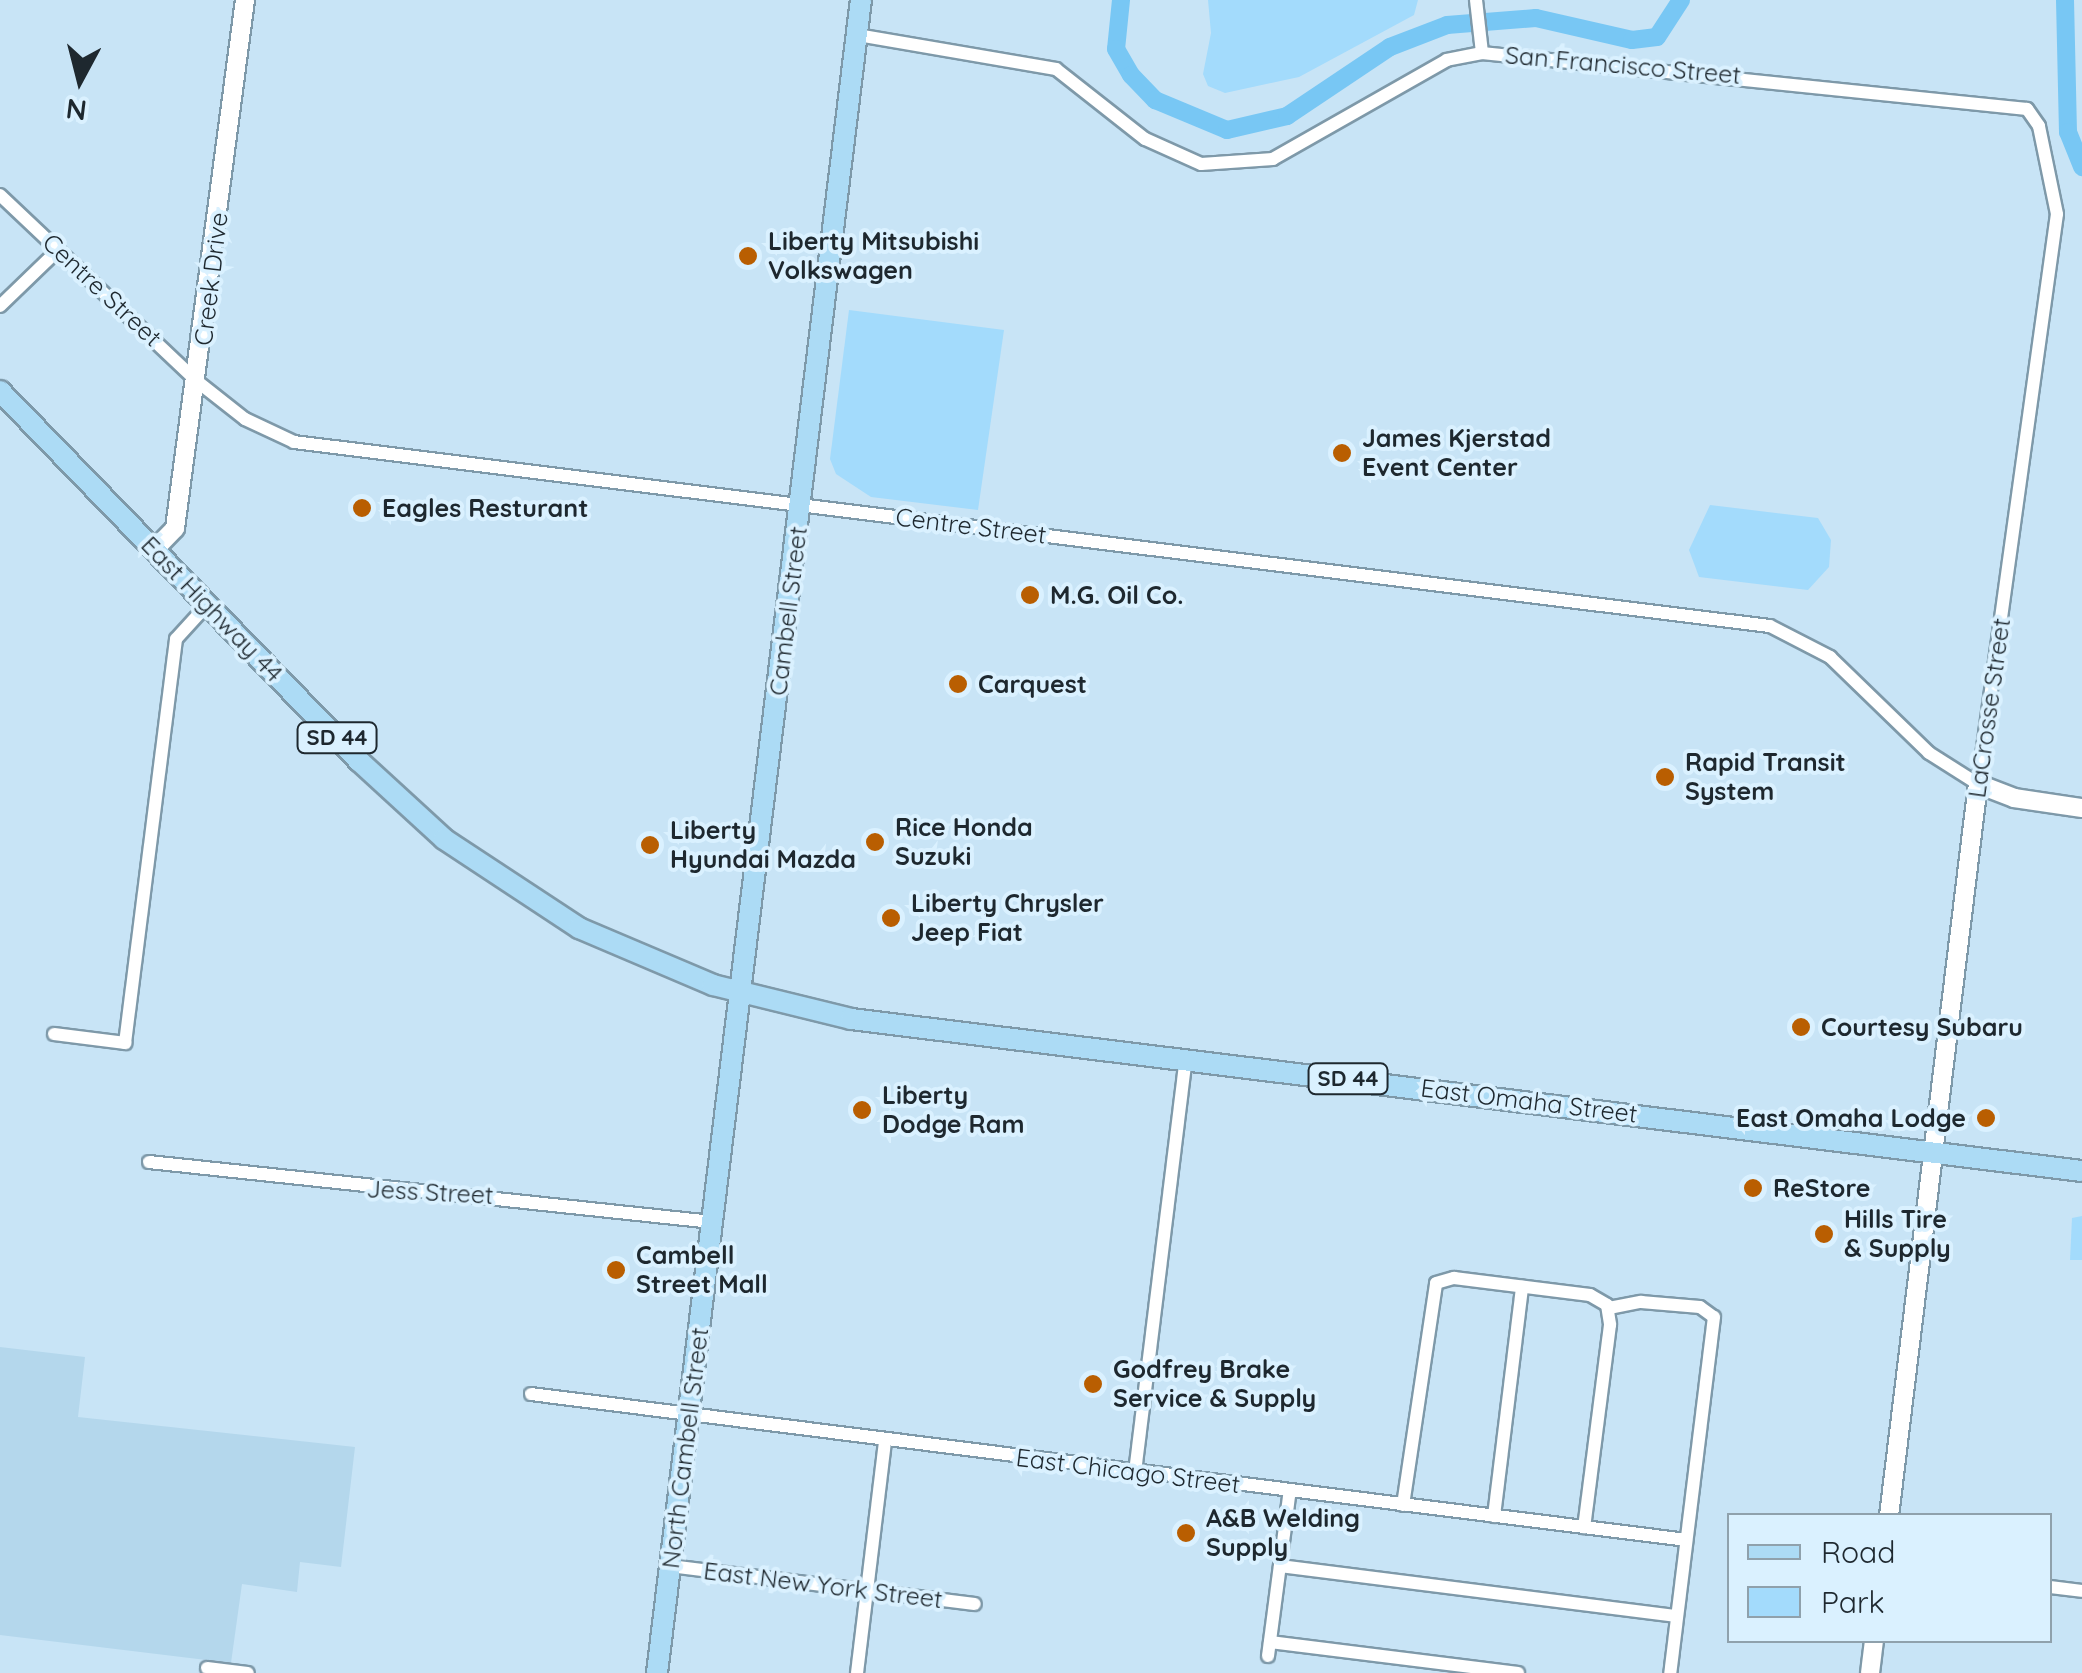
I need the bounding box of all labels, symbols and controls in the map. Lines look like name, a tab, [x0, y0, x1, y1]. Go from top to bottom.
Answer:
north arrow	[30, 30, 130, 130]
street label: San Francisco Street	[1504, 40, 1742, 90]
text: N	[64, 92, 89, 129]
street label: Creek Drive	[188, 211, 234, 347]
street label: Centre Street	[36, 227, 168, 353]
place label: Liberty Mitsubishi Volkswagen	[768, 227, 979, 286]
marker: Liberty Mitsubishi Volkswagen	[737, 245, 759, 267]
place label: James Kjerstad Event Center	[1362, 424, 1551, 483]
marker: James Kjerstad Event Center	[1331, 442, 1353, 464]
place label: Eagles Resturant	[382, 493, 588, 523]
marker: Eagles Resturant	[351, 497, 373, 519]
street label: Centre Street	[894, 502, 1048, 550]
street label: Cambell Street	[763, 525, 813, 697]
street label: East Highway 44	[135, 530, 289, 688]
place label: M.G. Oil Co.	[1050, 580, 1183, 610]
marker: M.G. Oil Co.	[1019, 584, 1041, 606]
street label: LaCrosse Street	[1962, 616, 2016, 800]
place label: Carquest	[978, 669, 1087, 699]
marker: Carquest	[947, 673, 969, 695]
road number: SD 44	[294, 721, 380, 755]
place label: Rapid Transit System	[1685, 748, 1846, 807]
marker: Rapid Transit System	[1654, 766, 1676, 788]
place label: Rice Honda Suzuki	[895, 813, 1033, 872]
place label: Liberty Hyundai Mazda	[670, 816, 856, 875]
marker: Rice Honda Suzuki	[864, 831, 886, 853]
marker: Liberty Hyundai Mazda	[639, 834, 661, 856]
place label: Liberty Chrysler Jeep Fiat	[911, 889, 1104, 948]
marker: Liberty Chrysler Jeep Fiat	[880, 907, 902, 929]
place label: Courtesy Subaru	[1821, 1012, 2023, 1042]
marker: Courtesy Subaru	[1790, 1016, 1812, 1038]
road number: SD 44	[1306, 1062, 1390, 1096]
street label: East Omaha Street	[1419, 1073, 1639, 1129]
place label: Liberty Dodge Ram	[882, 1081, 1025, 1140]
marker: Liberty Dodge Ram	[851, 1099, 873, 1121]
place label: East Omaha Lodge	[1736, 1103, 1966, 1133]
marker: East Omaha Lodge	[1975, 1107, 1997, 1129]
place label: ReStore	[1773, 1173, 1870, 1203]
street label: Jess Street	[366, 1174, 494, 1210]
marker: ReStore	[1742, 1177, 1764, 1199]
place label: Hills Tire & Supply	[1844, 1205, 1951, 1264]
marker: Hills Tire & Supply	[1813, 1223, 1835, 1245]
place label: Cambell Street Mall	[636, 1241, 768, 1300]
marker: Cambell Street Mall	[605, 1259, 627, 1281]
street label: North Cambell Street	[655, 1326, 715, 1570]
place label: Godfrey Brake Service & Supply	[1113, 1355, 1316, 1414]
marker: Godfrey Brake Service & Supply	[1082, 1373, 1104, 1395]
street label: East Chicago Street	[1014, 1442, 1242, 1500]
place label: A&B Welding Supply	[1206, 1504, 1360, 1563]
legend	[1727, 1513, 2052, 1643]
marker: A&B Welding Supply	[1175, 1522, 1197, 1544]
text: Road	[1821, 1533, 1895, 1571]
street label: East New York Street	[702, 1555, 944, 1615]
text: Park	[1821, 1583, 1885, 1621]

